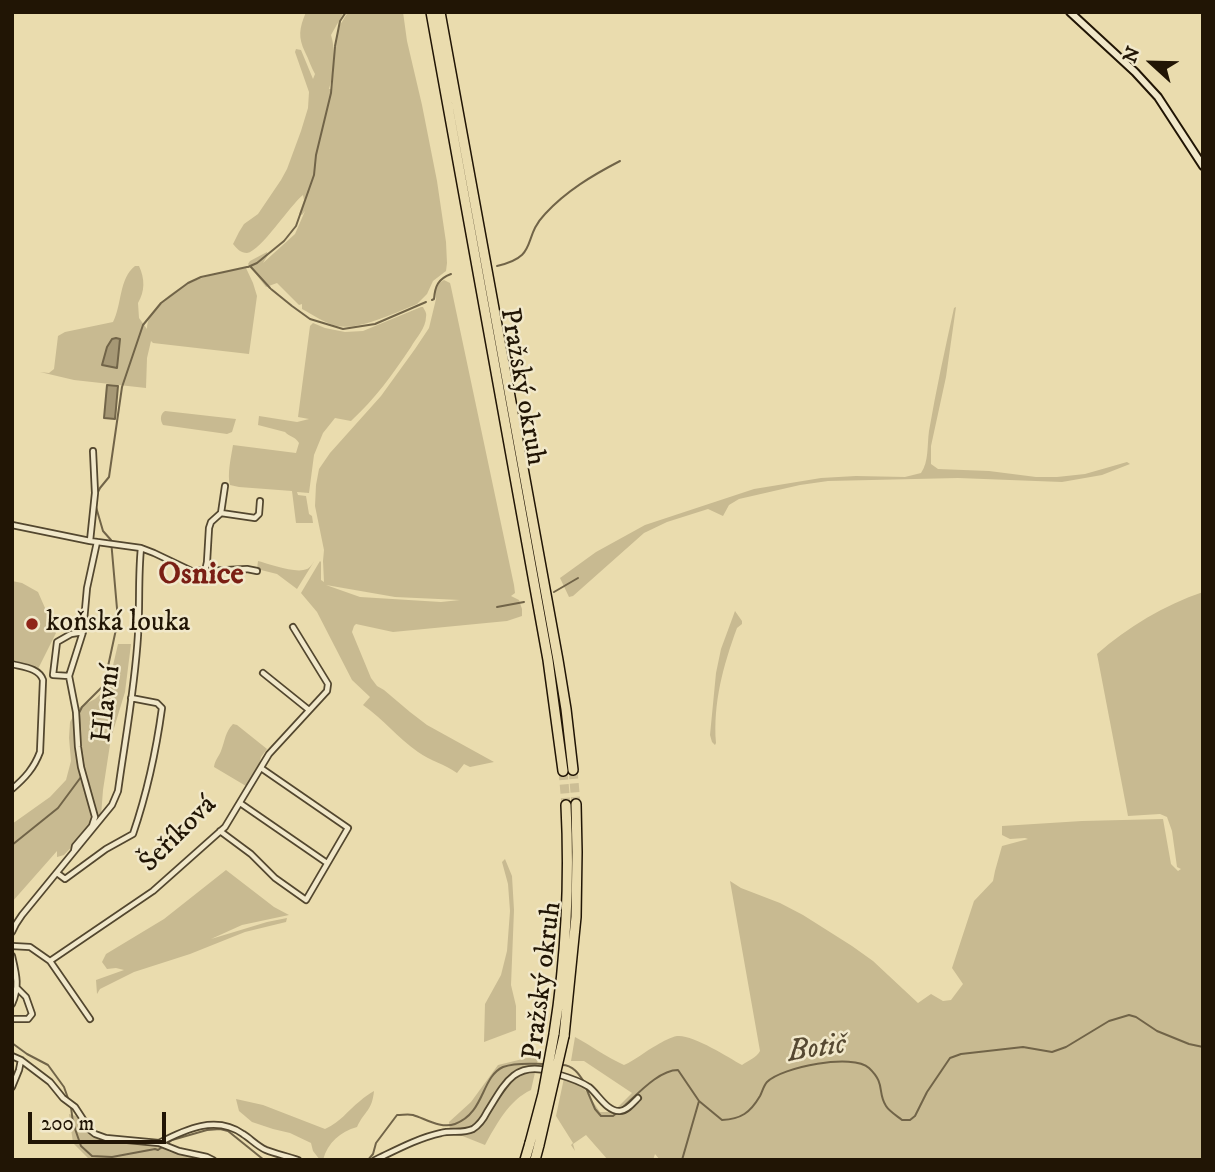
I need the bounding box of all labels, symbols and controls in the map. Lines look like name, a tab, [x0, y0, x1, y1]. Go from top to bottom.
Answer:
north arrow	[1117, 28, 1187, 98]
text: N	[1118, 43, 1146, 66]
street label: Pražský okruh	[491, 306, 551, 468]
district label: Osnice	[158, 557, 244, 595]
place label: koňská louka	[46, 607, 190, 641]
marker: koňská louka	[24, 616, 40, 632]
street label: Hlavní	[87, 663, 129, 745]
street label: Šeříková	[133, 789, 225, 881]
street label: Pražský okruh	[518, 900, 570, 1062]
water label: Botič	[786, 1028, 848, 1072]
scale bar	[32, 1098, 170, 1142]
text: 200 m	[41, 1111, 94, 1137]

